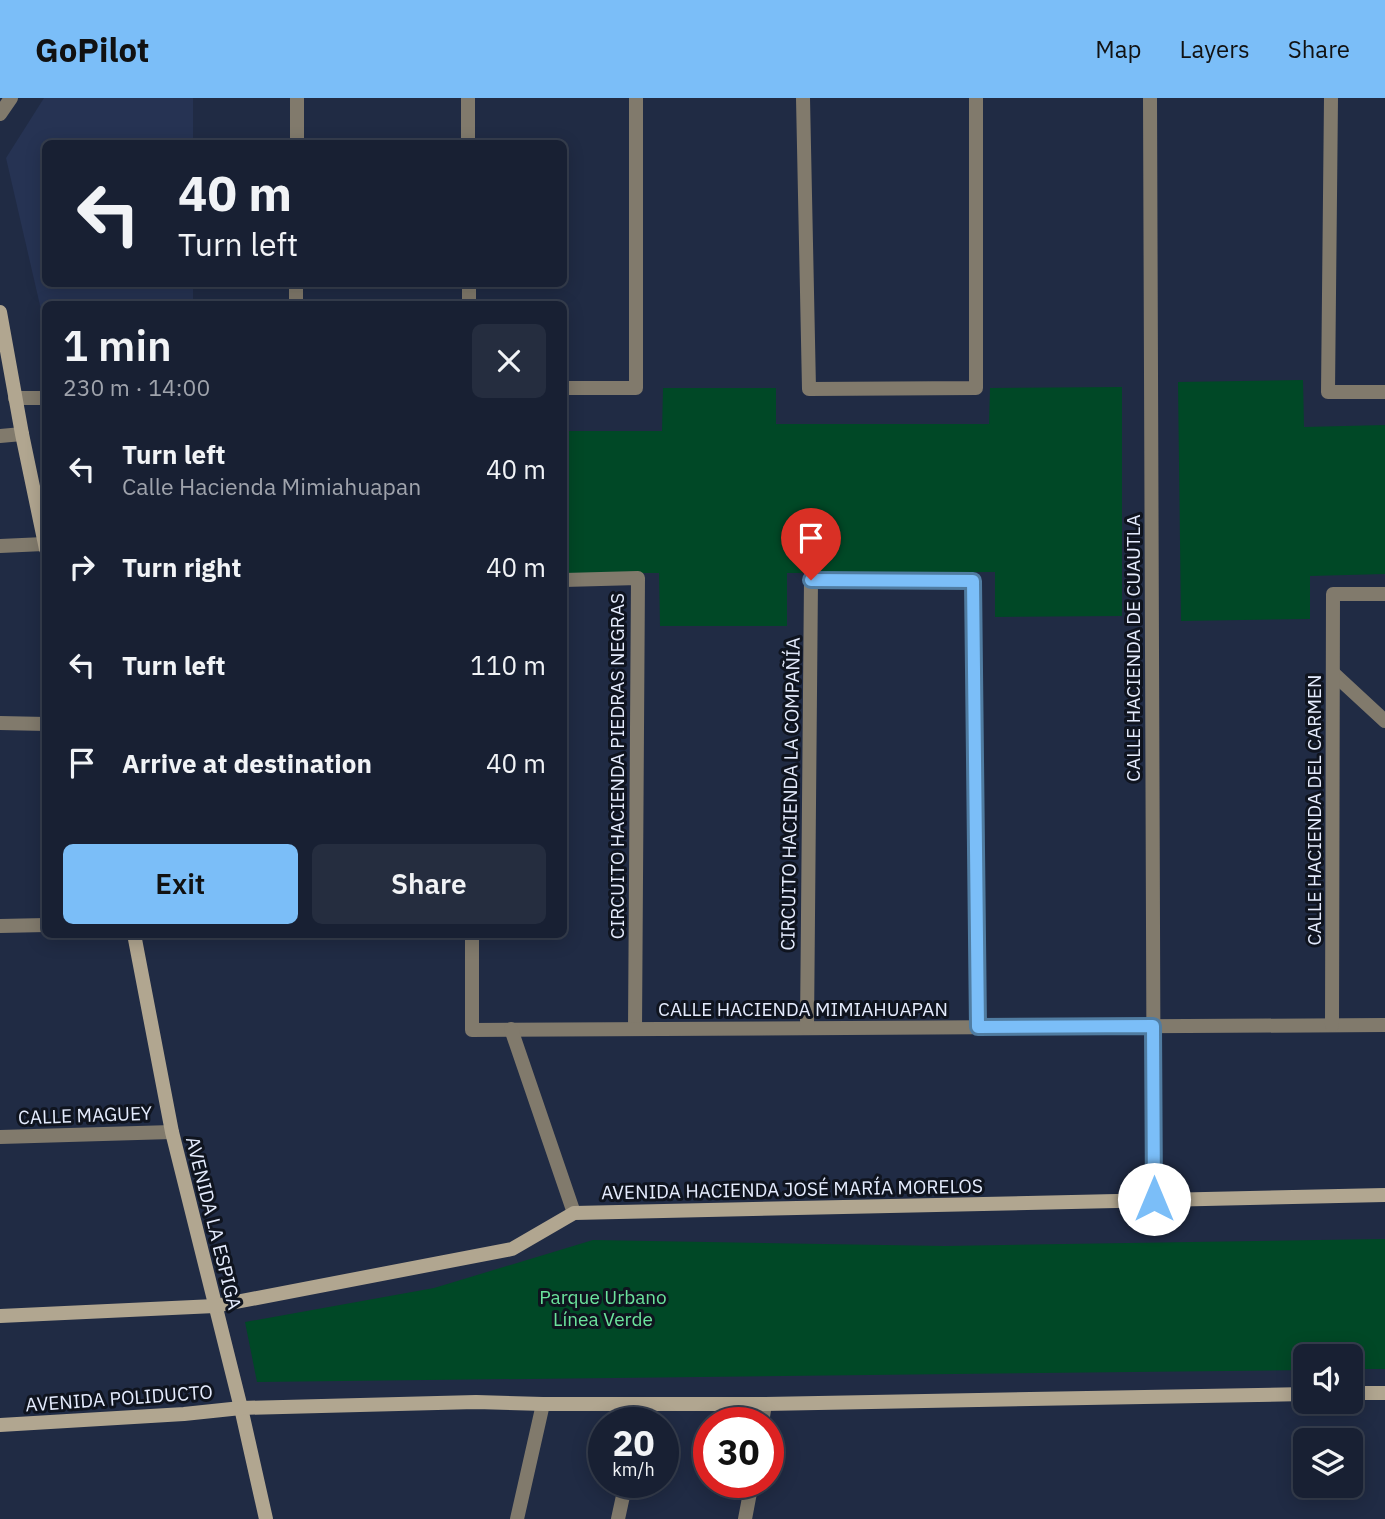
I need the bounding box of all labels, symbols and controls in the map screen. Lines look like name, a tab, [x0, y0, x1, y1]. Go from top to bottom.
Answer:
text: GoPilot	[35, 28, 149, 71]
text: Map	[1095, 33, 1142, 65]
text: Layers	[1180, 33, 1250, 65]
text: Share	[1288, 33, 1350, 65]
text: 40 m	[178, 161, 292, 224]
icon: left	[63, 168, 154, 259]
text: Turn left	[178, 223, 298, 265]
text: 1 min	[63, 318, 172, 373]
button: close	[472, 324, 546, 398]
text: 230 m · 14:00	[63, 372, 210, 402]
text: Turn left	[122, 437, 225, 471]
icon: left	[63, 450, 101, 488]
text: 40 m	[486, 452, 546, 486]
text: Calle Hacienda Mimiahuapan	[122, 471, 421, 501]
pin	[781, 508, 841, 580]
street label: CALLE HACIENDA DE CUAUTLA	[1121, 514, 1145, 782]
icon: arrive	[792, 519, 830, 557]
icon: right	[63, 548, 101, 586]
text: Turn right	[122, 550, 241, 584]
text: 40 m	[486, 550, 546, 584]
street label: CIRCUITO HACIENDA PIEDRAS NEGRAS	[605, 593, 629, 939]
street label: CIRCUITO HACIENDA LA COMPAÑÍA	[775, 637, 805, 951]
icon: left	[63, 646, 101, 684]
text: Turn left	[122, 648, 225, 682]
text: 110 m	[470, 648, 546, 682]
street label: CALLE HACIENDA DEL CARMEN	[1302, 675, 1326, 945]
icon: arrive	[63, 744, 101, 782]
text: Arrive at destination	[122, 746, 372, 780]
text: 40 m	[486, 746, 546, 780]
button: Exit	[63, 844, 298, 924]
button: Share	[312, 844, 546, 924]
street label: CALLE HACIENDA MIMIAHUAPAN	[658, 997, 948, 1021]
street label: CALLE MAGUEY	[18, 1101, 153, 1129]
street label: AVENIDA LA ESPIGA	[181, 1134, 247, 1312]
position arrow	[1117, 1162, 1191, 1236]
street label: AVENIDA HACIENDA JOSÉ MARÍA MORELOS	[601, 1174, 983, 1204]
park label: Parque Urbano Línea Verde	[539, 1285, 667, 1331]
map controls	[1293, 1344, 1363, 1498]
button: sound	[1293, 1344, 1363, 1414]
street label: AVENIDA POLIDUCTO	[25, 1379, 213, 1417]
speed limit sign: 30	[693, 1407, 784, 1498]
text: 20	[612, 1420, 655, 1466]
button: layers	[1293, 1428, 1363, 1498]
text: km/h	[612, 1458, 655, 1481]

